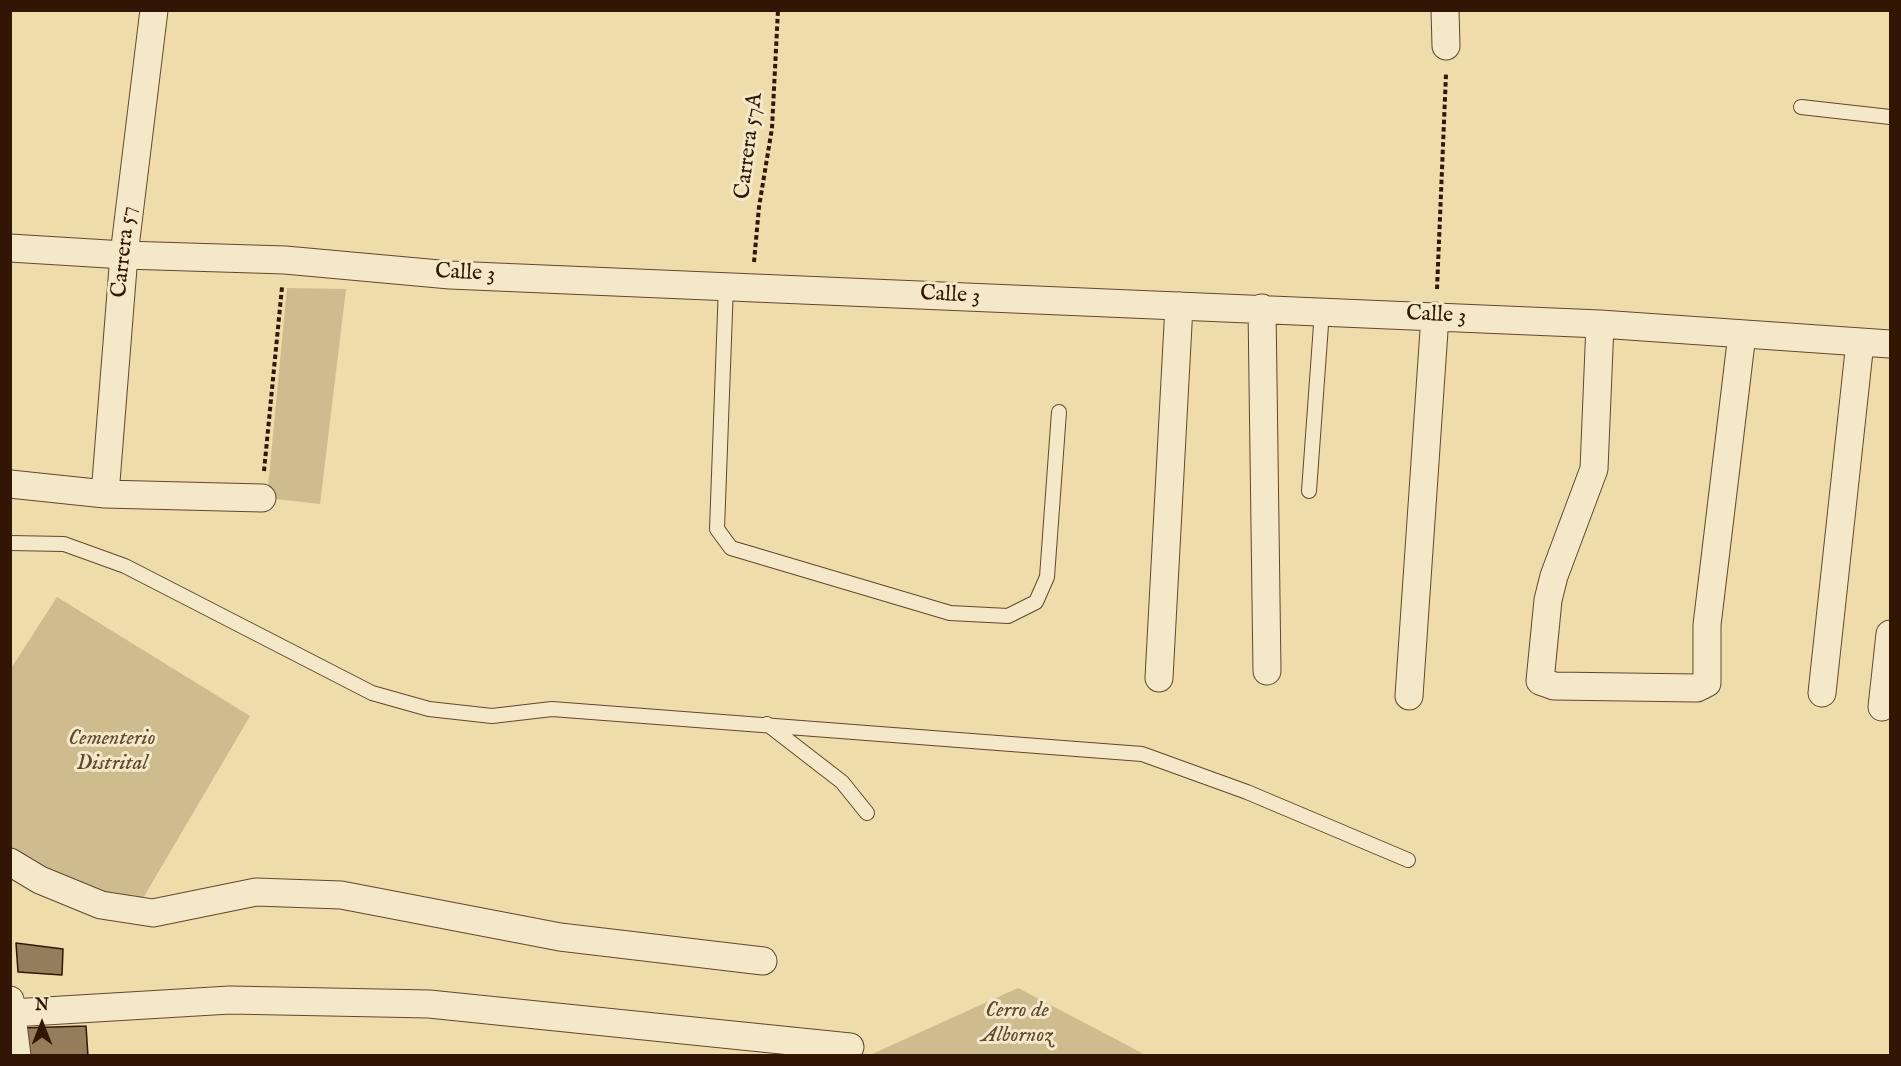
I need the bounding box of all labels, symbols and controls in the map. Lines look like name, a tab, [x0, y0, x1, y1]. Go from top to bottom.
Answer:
street label: Carrera 57A	[730, 91, 770, 201]
street label: Carrera 57	[107, 205, 143, 299]
street label: Calle 3	[434, 259, 496, 289]
street label: Calle 3	[919, 281, 981, 311]
street label: Calle 3	[1405, 301, 1467, 331]
park label: Cementerio Distrital	[68, 726, 156, 778]
north arrow	[12, 994, 72, 1054]
text: N	[35, 996, 49, 1016]
park label: Cerro de Albornoz	[981, 998, 1053, 1050]

